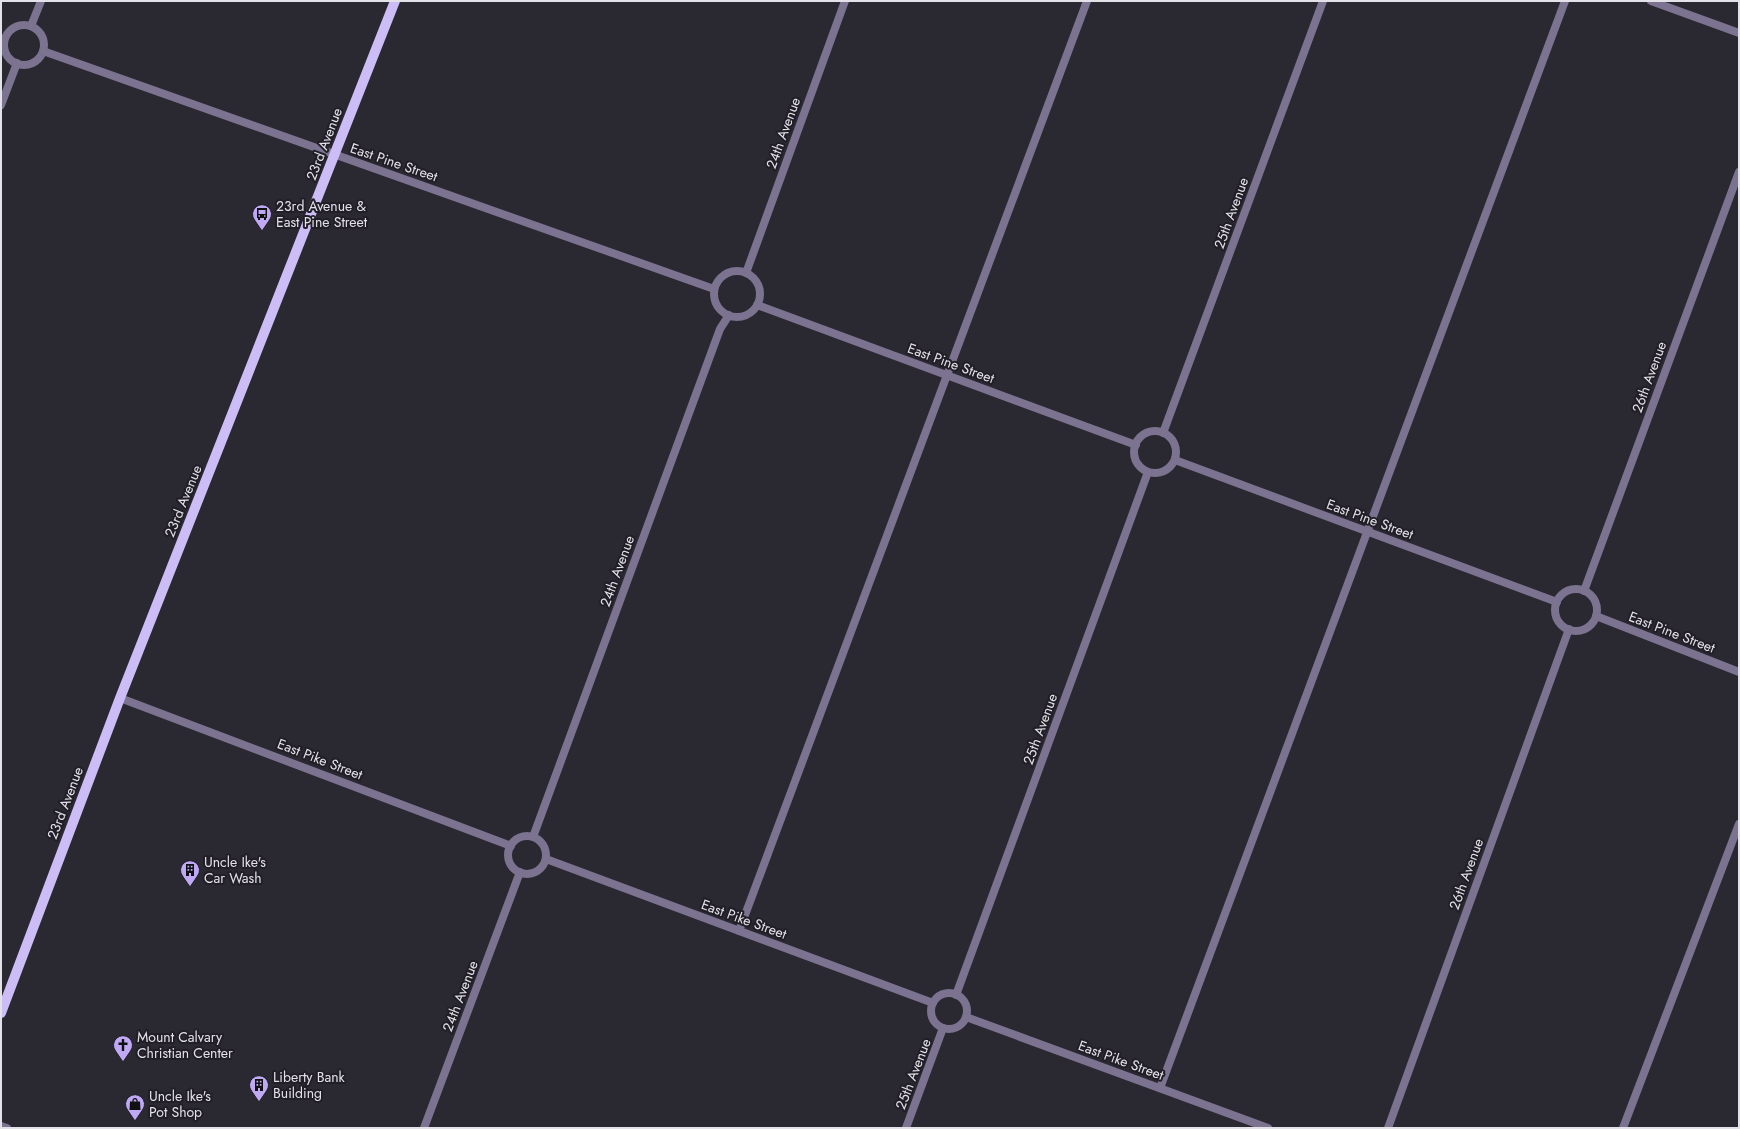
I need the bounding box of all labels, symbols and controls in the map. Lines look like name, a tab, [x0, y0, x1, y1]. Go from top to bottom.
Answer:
street label: 24th Avenue	[761, 95, 805, 171]
street label: 23rd Avenue	[301, 105, 347, 183]
street label: East Pine Street	[348, 138, 441, 186]
street label: 25th Avenue	[1209, 175, 1253, 251]
place label: 23rd Avenue & East Pine Street	[276, 196, 368, 232]
bus stop icon: 23rd Avenue & East Pine Street	[251, 203, 273, 231]
street label: East Pine Street	[905, 338, 998, 388]
street label: 26th Avenue	[1627, 339, 1671, 415]
street label: 23rd Avenue	[159, 462, 207, 540]
street label: East Pine Street	[1324, 494, 1417, 544]
street label: 24th Avenue	[595, 533, 639, 609]
street label: East Pine Street	[1626, 606, 1719, 658]
street label: 25th Avenue	[1018, 691, 1062, 767]
street label: East Pike Street	[275, 734, 366, 785]
street label: 23rd Avenue	[42, 764, 88, 842]
street label: 26th Avenue	[1444, 836, 1488, 912]
place label: Uncle Ike's Car Wash	[204, 852, 266, 888]
building icon: Uncle Ike's Car Wash	[179, 859, 201, 887]
street label: East Pike Street	[698, 894, 790, 944]
street label: 24th Avenue	[437, 958, 483, 1034]
place label: Mount Calvary Christian Center	[137, 1027, 233, 1063]
church icon: Mount Calvary Christian Center	[112, 1034, 134, 1062]
street label: East Pike Street	[1075, 1035, 1167, 1085]
street label: 25th Avenue	[890, 1036, 936, 1112]
place label: Liberty Bank Building	[273, 1067, 346, 1103]
building icon: Liberty Bank Building	[248, 1074, 270, 1102]
place label: Uncle Ike's Pot Shop	[149, 1086, 211, 1122]
shop icon: Uncle Ike's Pot Shop	[124, 1093, 146, 1121]

